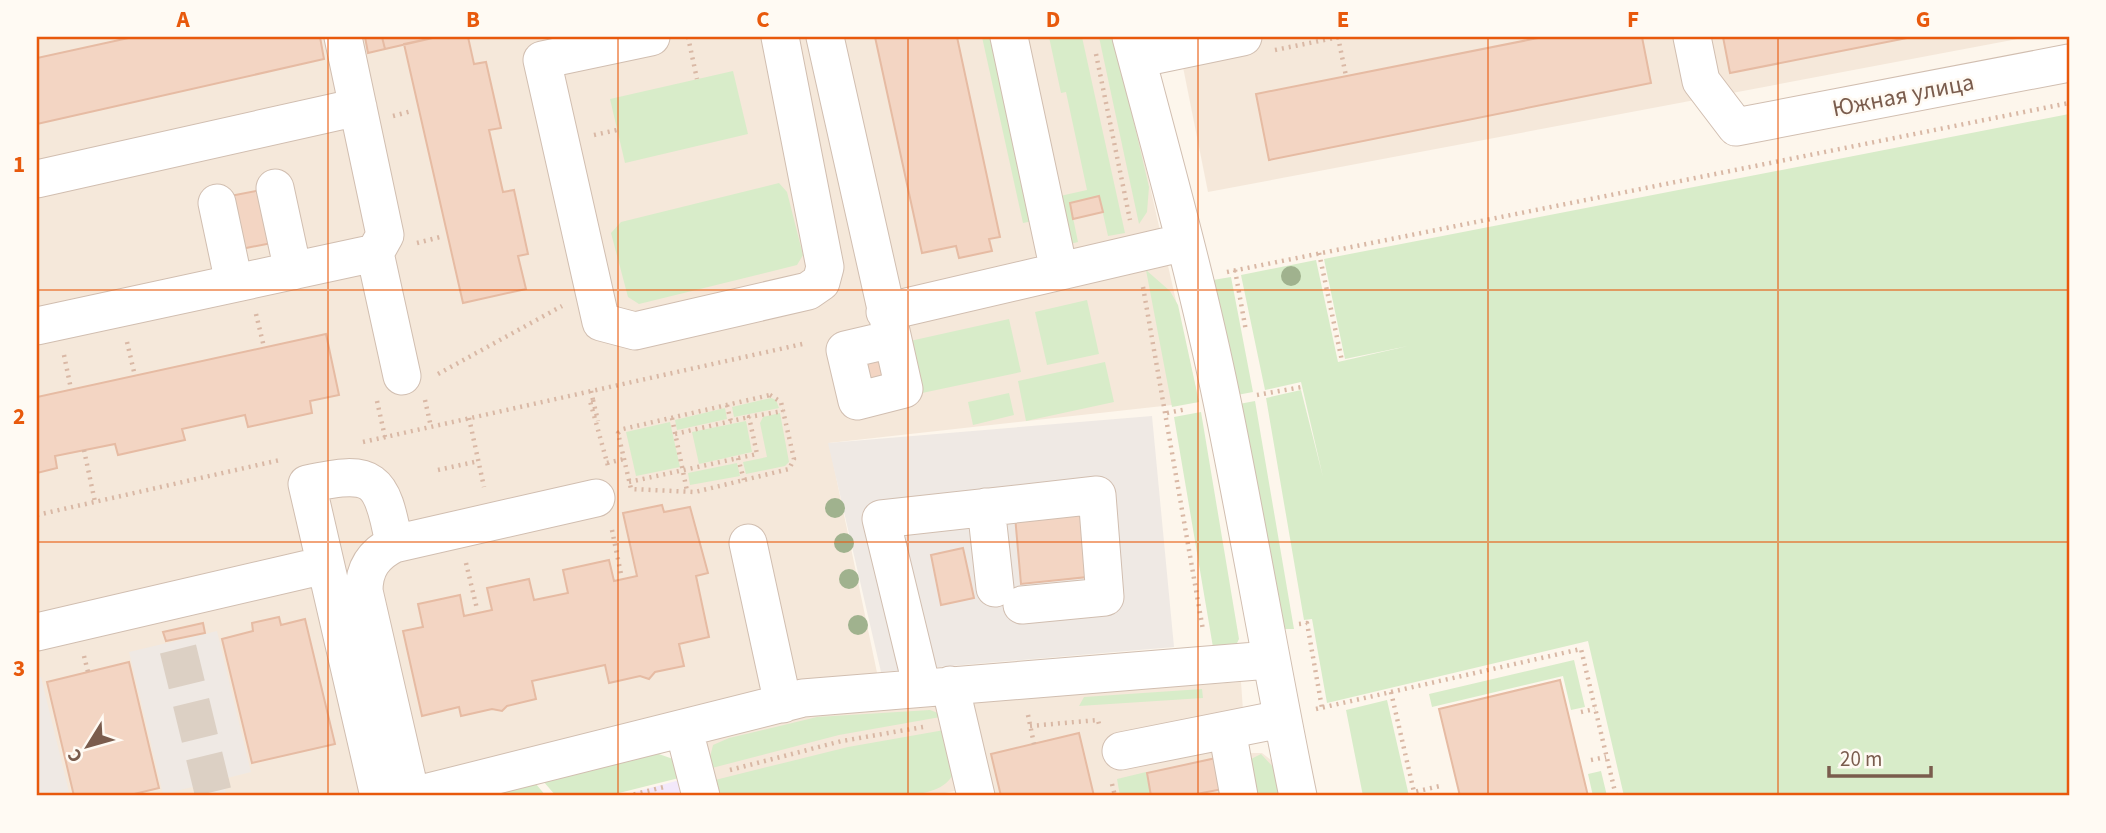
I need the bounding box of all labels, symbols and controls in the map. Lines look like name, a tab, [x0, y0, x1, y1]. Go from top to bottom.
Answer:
text: A	[175, 3, 190, 36]
text: B	[466, 3, 480, 36]
text: C	[756, 3, 770, 36]
text: D	[1046, 3, 1060, 36]
text: E	[1337, 3, 1349, 36]
text: F	[1627, 3, 1639, 36]
text: G	[1916, 3, 1930, 36]
street label: Южная улица	[1829, 65, 1977, 126]
text: 1	[13, 148, 25, 181]
text: 2	[13, 400, 25, 433]
text: 3	[13, 652, 25, 685]
north arrow	[52, 710, 122, 780]
scale bar	[1829, 735, 1931, 779]
text: С	[62, 743, 90, 768]
text: 20 m	[1840, 744, 1882, 774]

